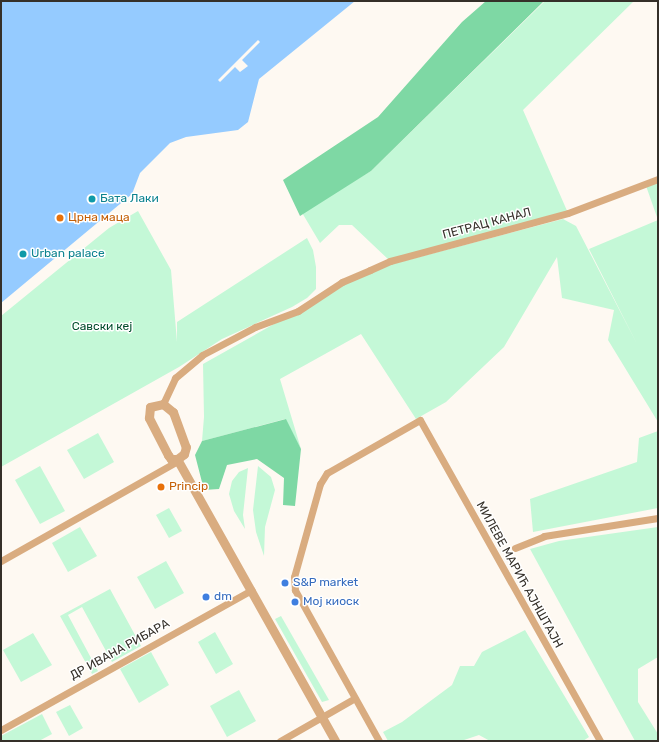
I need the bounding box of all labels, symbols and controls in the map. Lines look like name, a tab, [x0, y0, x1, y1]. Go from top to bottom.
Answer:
place label: Бата Лаки	[100, 192, 159, 206]
marker: Бата Лаки	[87, 194, 97, 204]
street label: ПЕТРАЦ КАНАЛ	[441, 205, 533, 243]
place label: Црна маца	[68, 211, 130, 225]
marker: Црна маца	[55, 213, 65, 223]
place label: Urban palace	[31, 247, 105, 261]
marker: Urban palace	[18, 249, 28, 259]
park label: Савски кеј	[72, 320, 132, 334]
place label: Princip	[169, 480, 208, 494]
marker: Princip	[156, 482, 166, 492]
street label: МИЛЕВЕ МАРИЋ АЈНШТАЈН	[473, 499, 565, 651]
place label: S&P market	[293, 576, 359, 590]
marker: S&P market	[280, 578, 290, 588]
place label: dm	[214, 590, 232, 604]
marker: dm	[201, 592, 211, 602]
place label: Мој киоск	[303, 595, 359, 609]
marker: Мој киоск	[290, 597, 300, 607]
street label: ДР ИВАНА РИБАРА	[68, 617, 172, 683]

